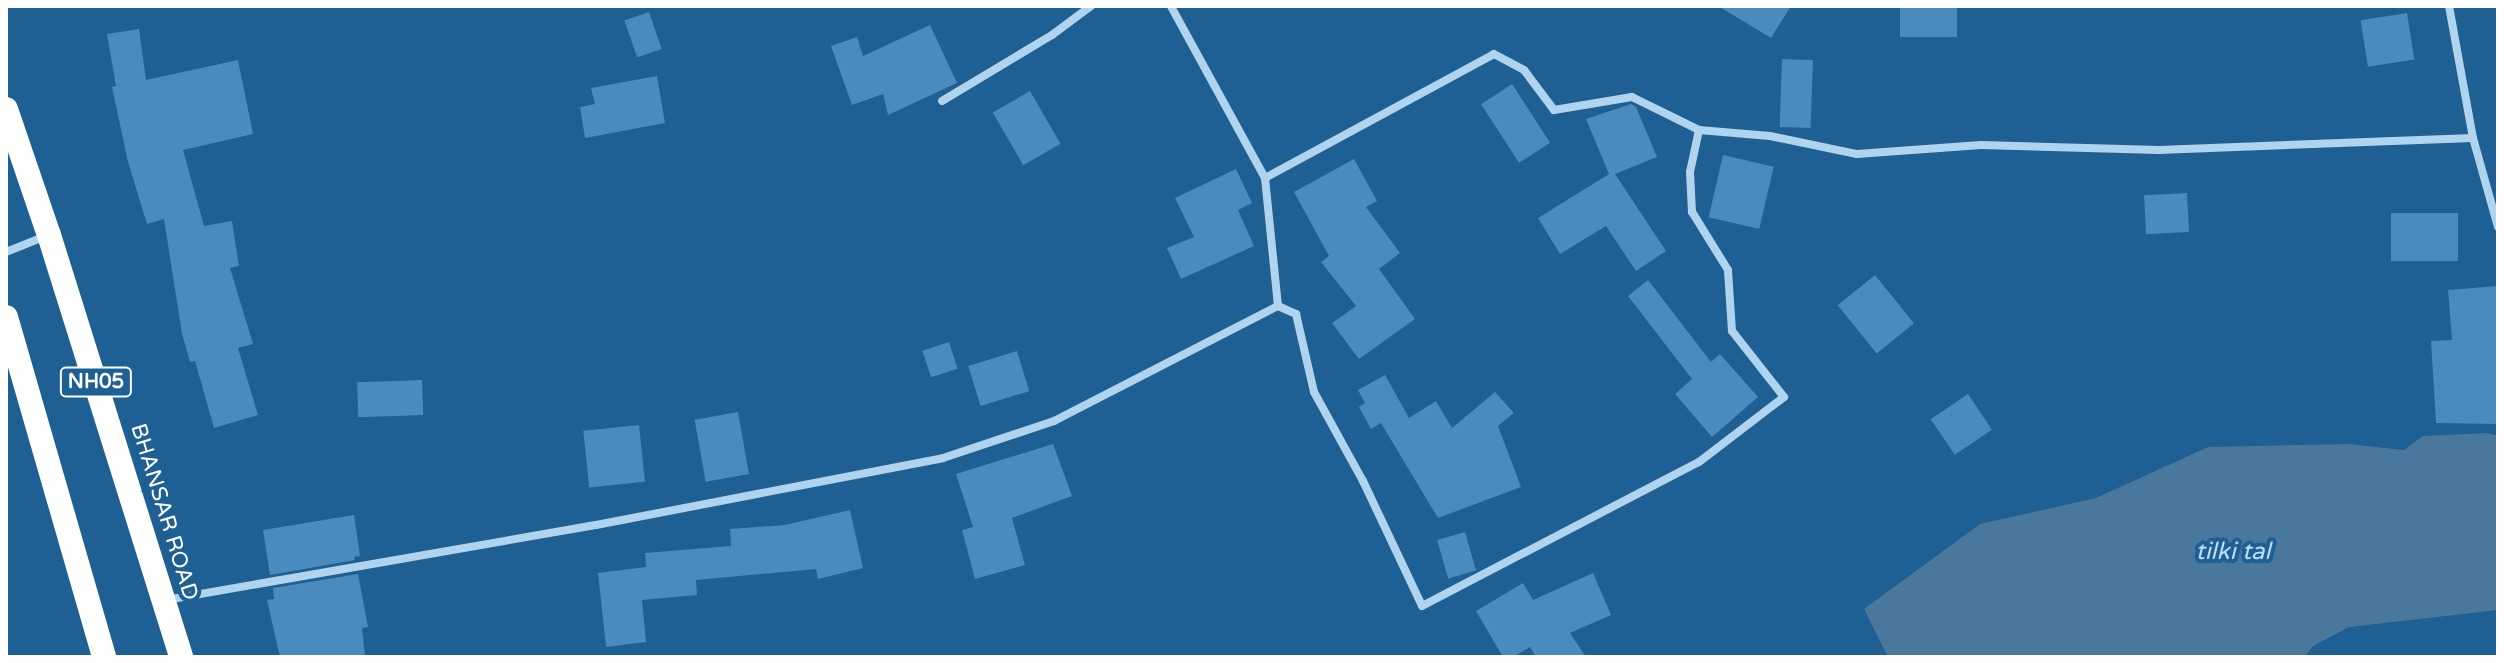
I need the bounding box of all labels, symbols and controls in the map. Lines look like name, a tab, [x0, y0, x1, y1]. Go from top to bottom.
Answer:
road number: NH05	[58, 366, 134, 398]
street label: BHANSAR ROAD	[125, 420, 203, 604]
water label: tilki tal	[2195, 538, 2271, 566]

